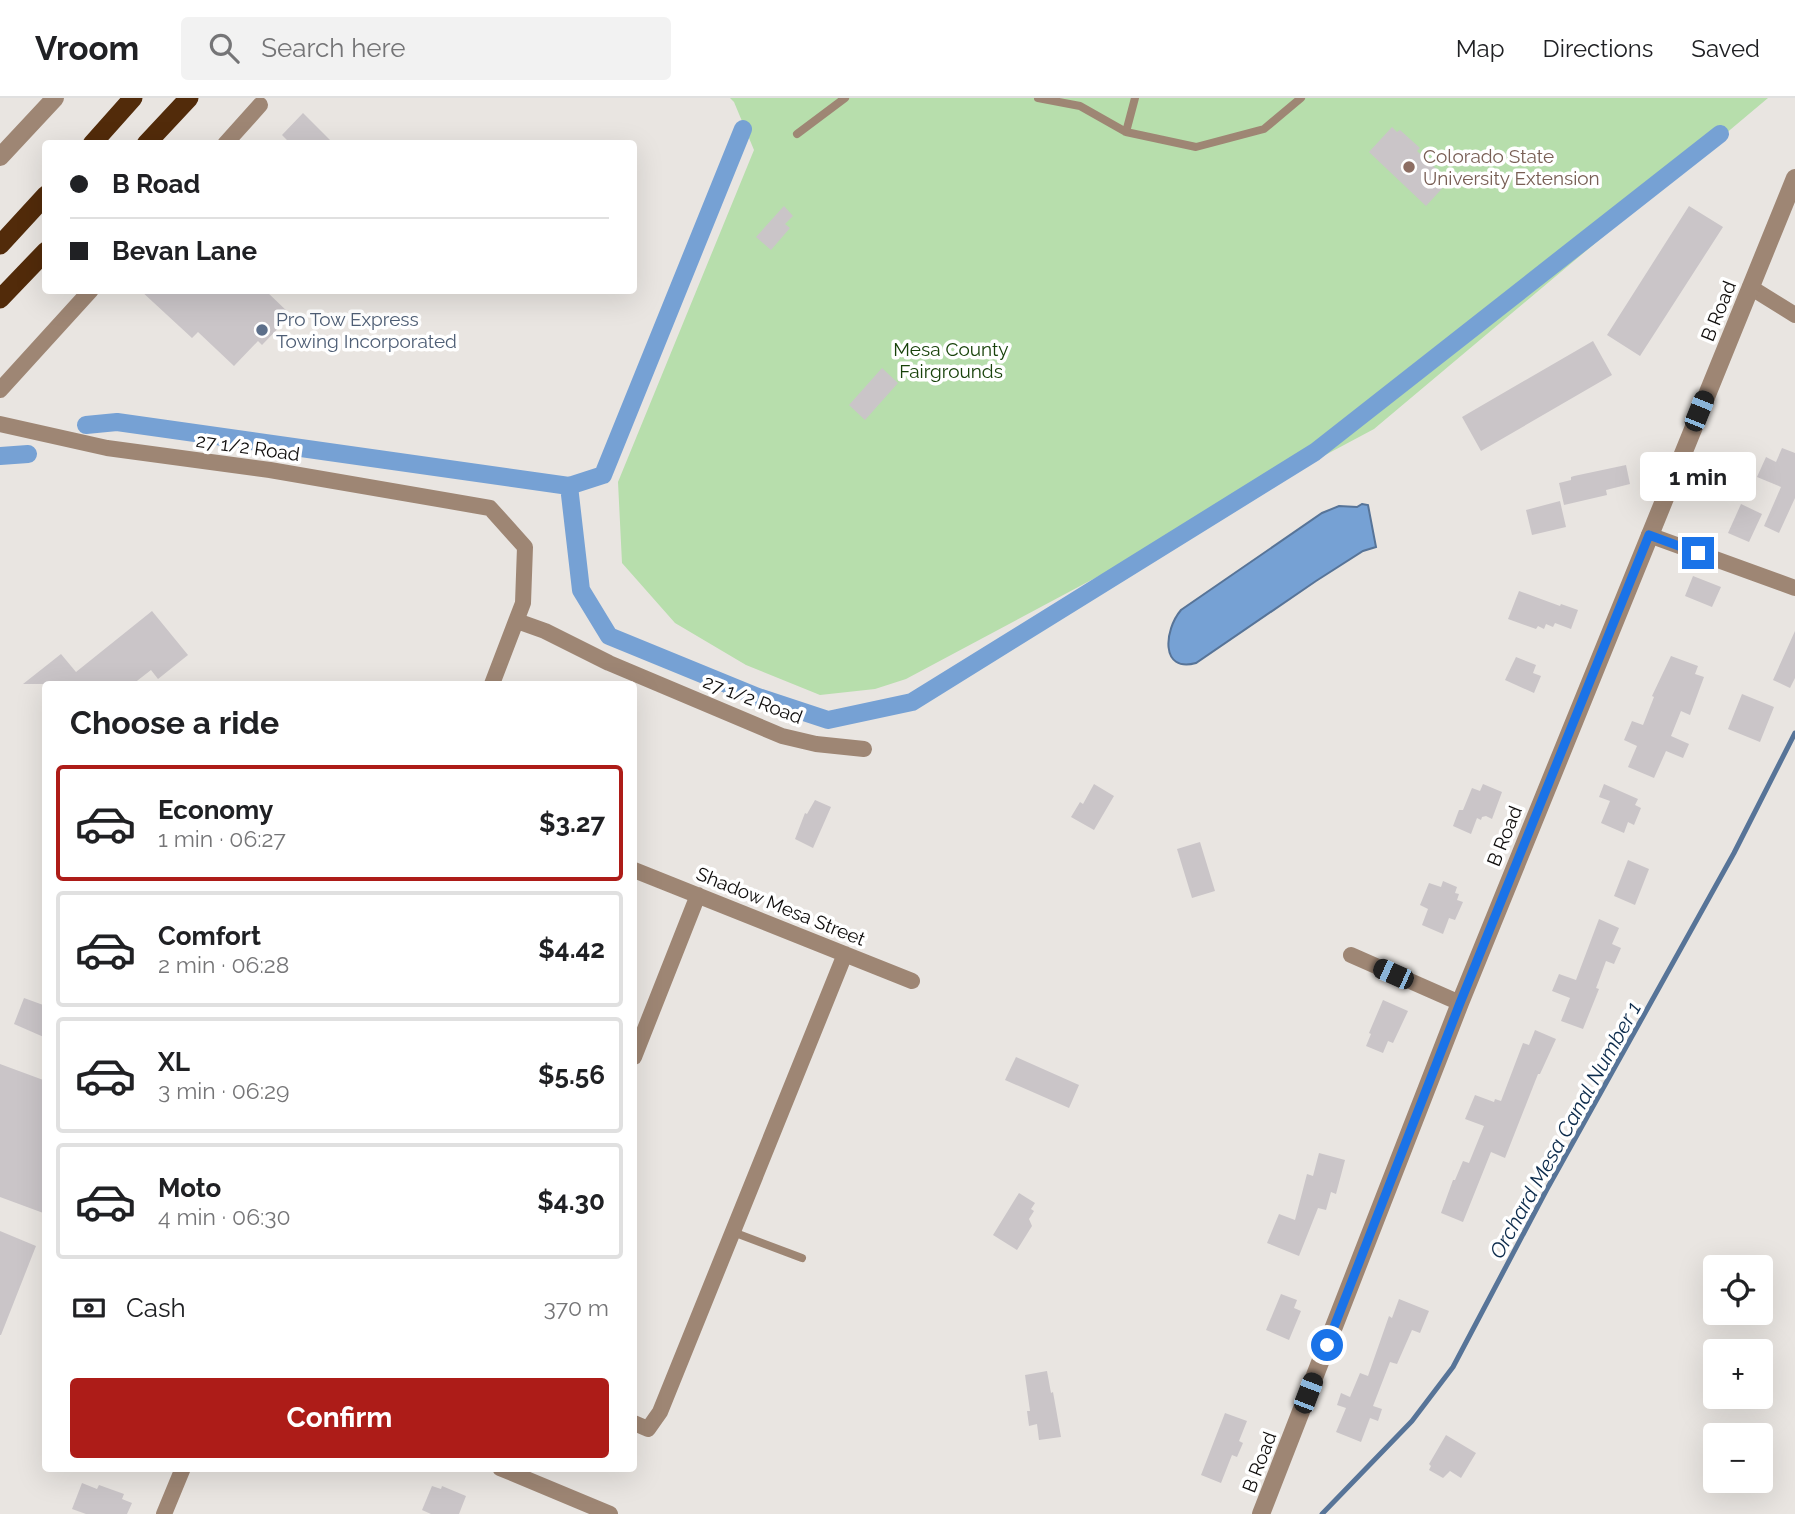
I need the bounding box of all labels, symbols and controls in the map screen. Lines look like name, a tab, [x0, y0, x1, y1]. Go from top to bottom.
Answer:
search box	[181, 17, 671, 80]
text: Vroom	[35, 29, 139, 68]
icon: search	[205, 29, 243, 67]
text: Search here	[261, 33, 406, 63]
text: Map	[1456, 34, 1505, 63]
text: Directions	[1543, 34, 1653, 63]
text: Saved	[1691, 34, 1760, 63]
place label: Colorado State University Extension	[1423, 145, 1600, 189]
marker: Colorado State University Extension	[1401, 159, 1417, 175]
text: B Road	[112, 169, 200, 199]
text: Bevan Lane	[112, 236, 257, 266]
street label: B Road	[1696, 278, 1740, 344]
place label: Pro Tow Express Towing Incorporated	[276, 308, 457, 352]
marker: Pro Tow Express Towing Incorporated	[254, 322, 270, 338]
park label: Mesa County Fairgrounds	[893, 338, 1009, 382]
car	[1682, 388, 1717, 434]
street label: 27 1/2 Road	[195, 429, 301, 465]
callout: 1 min	[1640, 452, 1756, 500]
text: 1 min	[1669, 463, 1727, 490]
route end	[1682, 537, 1714, 569]
street label: 27 1/2 Road	[700, 670, 806, 728]
text: Choose a ride	[70, 704, 279, 741]
icon: car	[74, 792, 137, 855]
text: Economy	[158, 795, 273, 825]
street label: B Road	[1482, 803, 1526, 869]
text: $3.27	[539, 808, 605, 838]
text: 1 min · 06:27	[158, 825, 286, 852]
street label: Shadow Mesa Street	[693, 862, 869, 950]
icon: car	[74, 918, 137, 981]
text: Comfort	[158, 921, 261, 951]
text: $4.42	[538, 934, 605, 964]
text: 2 min · 06:28	[158, 951, 289, 978]
car	[1370, 956, 1417, 992]
water label: Orchard Mesa Canal Number 1	[1484, 997, 1646, 1263]
icon: car	[74, 1044, 137, 1107]
text: XL	[158, 1047, 190, 1077]
text: $5.56	[538, 1060, 605, 1090]
text: 3 min · 06:29	[158, 1077, 290, 1104]
icon: car	[74, 1170, 137, 1233]
text: Moto	[158, 1173, 221, 1203]
text: $4.30	[537, 1186, 605, 1216]
text: 4 min · 06:30	[158, 1203, 291, 1230]
map controls	[1703, 1255, 1773, 1493]
button: locate	[1703, 1255, 1773, 1325]
icon: cash	[70, 1289, 108, 1327]
text: Cash	[126, 1293, 186, 1323]
text: 370 m	[544, 1294, 609, 1321]
route start	[1311, 1329, 1343, 1361]
button: +	[1703, 1339, 1773, 1409]
car	[1291, 1370, 1326, 1416]
button: Confirm	[70, 1378, 609, 1458]
button: −	[1703, 1423, 1773, 1493]
street label: B Road	[1237, 1429, 1281, 1495]

